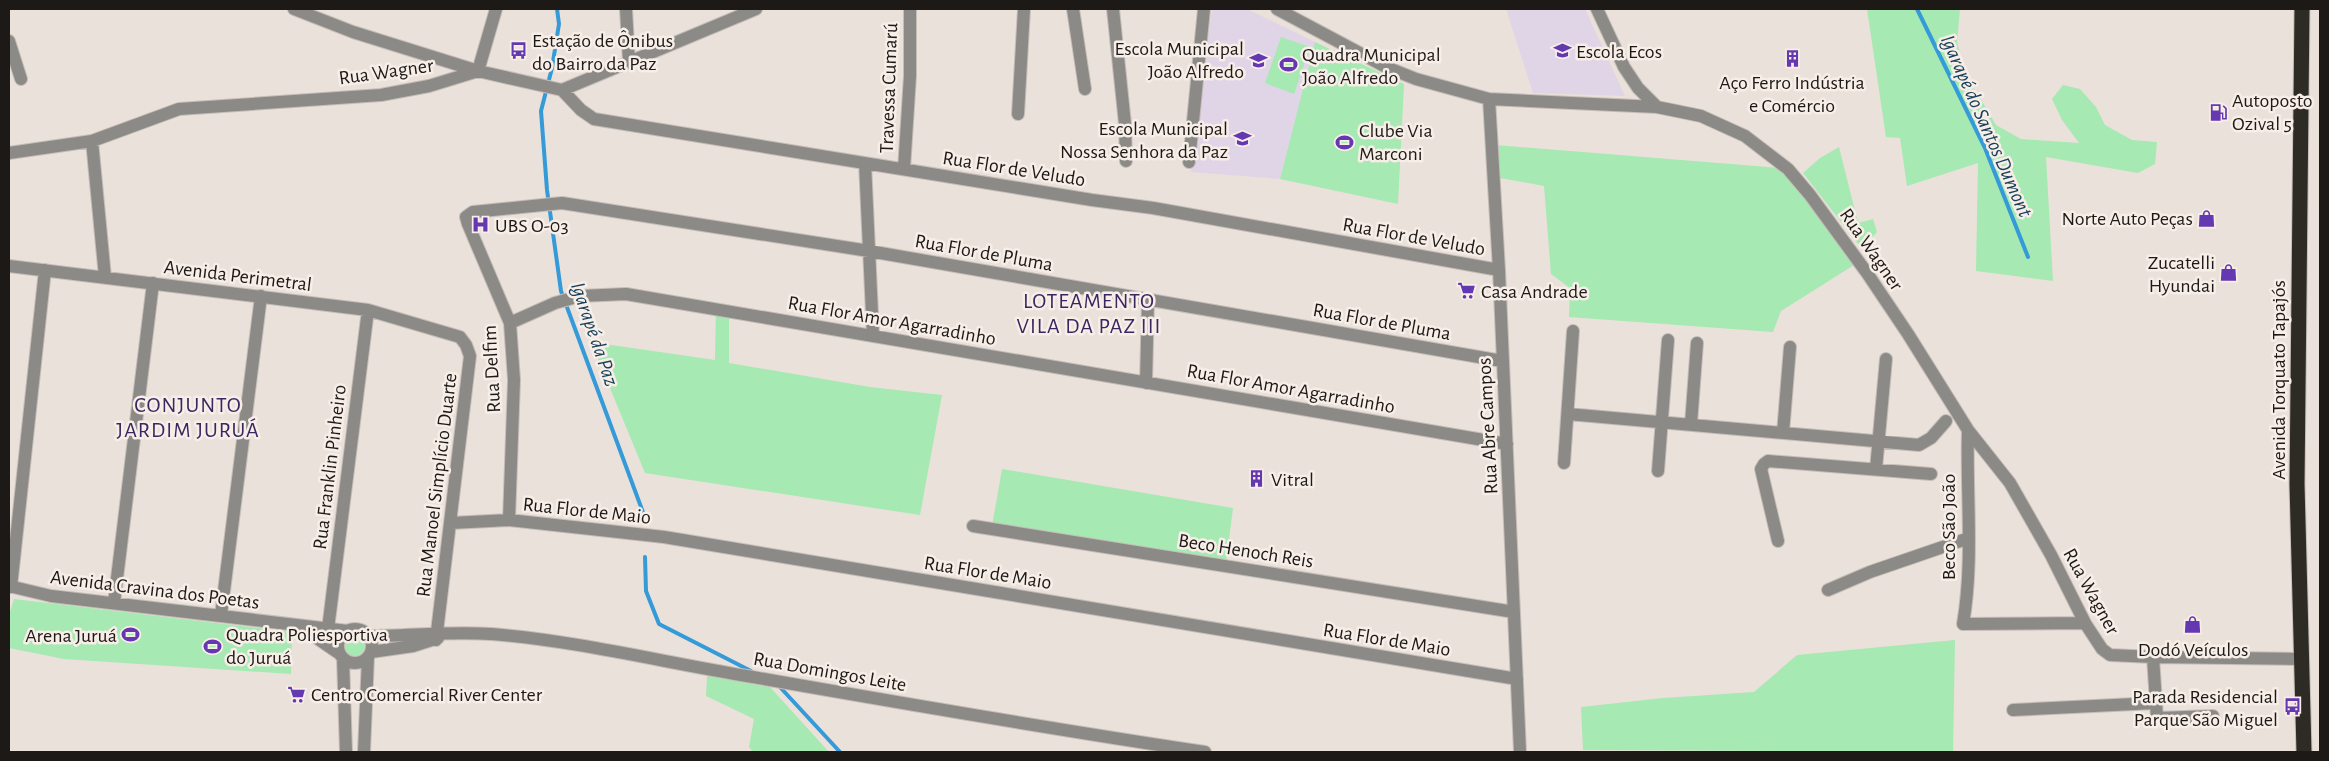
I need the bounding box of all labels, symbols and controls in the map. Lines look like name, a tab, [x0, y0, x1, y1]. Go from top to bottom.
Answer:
street label: Travessa Cumarú	[877, 23, 901, 154]
place label: Estação de Ônibus do Bairro da Paz	[532, 30, 673, 74]
water label: Igarapé do Santos Dumont	[1936, 32, 2036, 221]
place label: Escola Municipal João Alfredo	[1115, 39, 1244, 82]
bus stop icon: Estação de Ônibus do Bairro da Paz	[508, 41, 528, 61]
school or university icon: Escola Ecos	[1552, 41, 1572, 61]
place label: Escola Ecos	[1576, 42, 1662, 62]
place label: Quadra Municipal João Alfredo	[1302, 45, 1441, 88]
building icon: Aço Ferro Indústria e Comércio	[1782, 48, 1802, 68]
school or university icon: Escola Municipal João Alfredo	[1248, 50, 1268, 70]
street label: Rua Wagner	[338, 55, 435, 89]
sports icon: Quadra Municipal João Alfredo	[1278, 55, 1298, 75]
place label: Aço Ferro Indústria e Comércio	[1719, 73, 1865, 116]
place label: Autoposto Ozival 5	[2232, 91, 2313, 134]
fuel station icon: Autoposto Ozival 5	[2208, 102, 2228, 122]
place label: Escola Municipal Nossa Senhora da Paz	[1060, 119, 1228, 162]
place label: Clube Via Marconi	[1359, 121, 1433, 164]
school or university icon: Escola Municipal Nossa Senhora da Paz	[1232, 129, 1252, 149]
sports icon: Clube Via Marconi	[1335, 132, 1355, 152]
street label: Rua Flor de Veludo	[941, 148, 1087, 190]
street label: Rua Wagner	[1836, 205, 1907, 295]
shop icon: Norte Auto Peças	[2197, 208, 2217, 228]
place label: Norte Auto Peças	[2062, 209, 2193, 229]
hospital icon: UBS O-03	[471, 215, 491, 235]
street label: Rua Flor de Veludo	[1341, 215, 1487, 259]
place label: UBS O-03	[495, 216, 569, 236]
street label: Rua Flor de Pluma	[913, 231, 1054, 275]
place label: Zucatelli Hyundai	[2148, 253, 2215, 296]
street label: Avenida Perimetral	[163, 257, 313, 295]
shop icon: Zucatelli Hyundai	[2219, 263, 2239, 283]
water label: Igarapé da Paz	[566, 279, 622, 390]
street label: Avenida Torquato Tapajós	[2269, 280, 2289, 480]
supermarket icon: Casa Andrade	[1457, 281, 1477, 301]
place label: Casa Andrade	[1481, 282, 1588, 302]
district label: LOTEAMENTO VILA DA PAZ III	[1016, 290, 1162, 337]
street label: Rua Flor Amor Agarradinho	[786, 293, 997, 349]
street label: Rua Flor de Pluma	[1311, 300, 1452, 344]
street label: Rua Delfim	[480, 325, 504, 413]
street label: Rua Abre Campos	[1474, 357, 1502, 495]
street label: Rua Flor Amor Agarradinho	[1185, 361, 1396, 417]
street label: Rua Manoel Simplício Duarte	[413, 372, 461, 598]
street label: Rua Franklin Pinheiro	[310, 384, 350, 551]
district label: CONJUNTO JARDIM JURUÁ	[116, 394, 260, 441]
building icon: Vitral	[1247, 469, 1267, 489]
place label: Vitral	[1271, 470, 1314, 490]
street label: Beco São João	[1939, 474, 1959, 580]
street label: Rua Flor de Maio	[522, 494, 652, 528]
street label: Beco Henoch Reis	[1177, 530, 1315, 572]
street label: Rua Wagner	[2059, 545, 2123, 638]
street label: Rua Flor de Maio	[923, 553, 1053, 593]
street label: Avenida Cravina dos Poetas	[49, 567, 261, 613]
shop icon: Dodó Veículos	[2183, 615, 2203, 635]
street label: Rua Flor de Maio	[1322, 620, 1452, 660]
sports icon: Arena Juruá	[121, 625, 141, 645]
place label: Quadra Poliesportiva do Juruá	[226, 625, 388, 668]
place label: Arena Juruá	[25, 626, 117, 646]
sports icon: Quadra Poliesportiva do Juruá	[202, 636, 222, 656]
place label: Dodó Veículos	[2138, 640, 2248, 660]
street label: Rua Domingos Leite	[752, 649, 908, 695]
supermarket icon: Centro Comercial River Center	[287, 684, 307, 704]
place label: Centro Comercial River Center	[311, 685, 543, 705]
place label: Parada Residencial Parque São Miguel	[2132, 687, 2278, 730]
bus stop icon: Parada Residencial Parque São Miguel	[2282, 697, 2302, 717]

